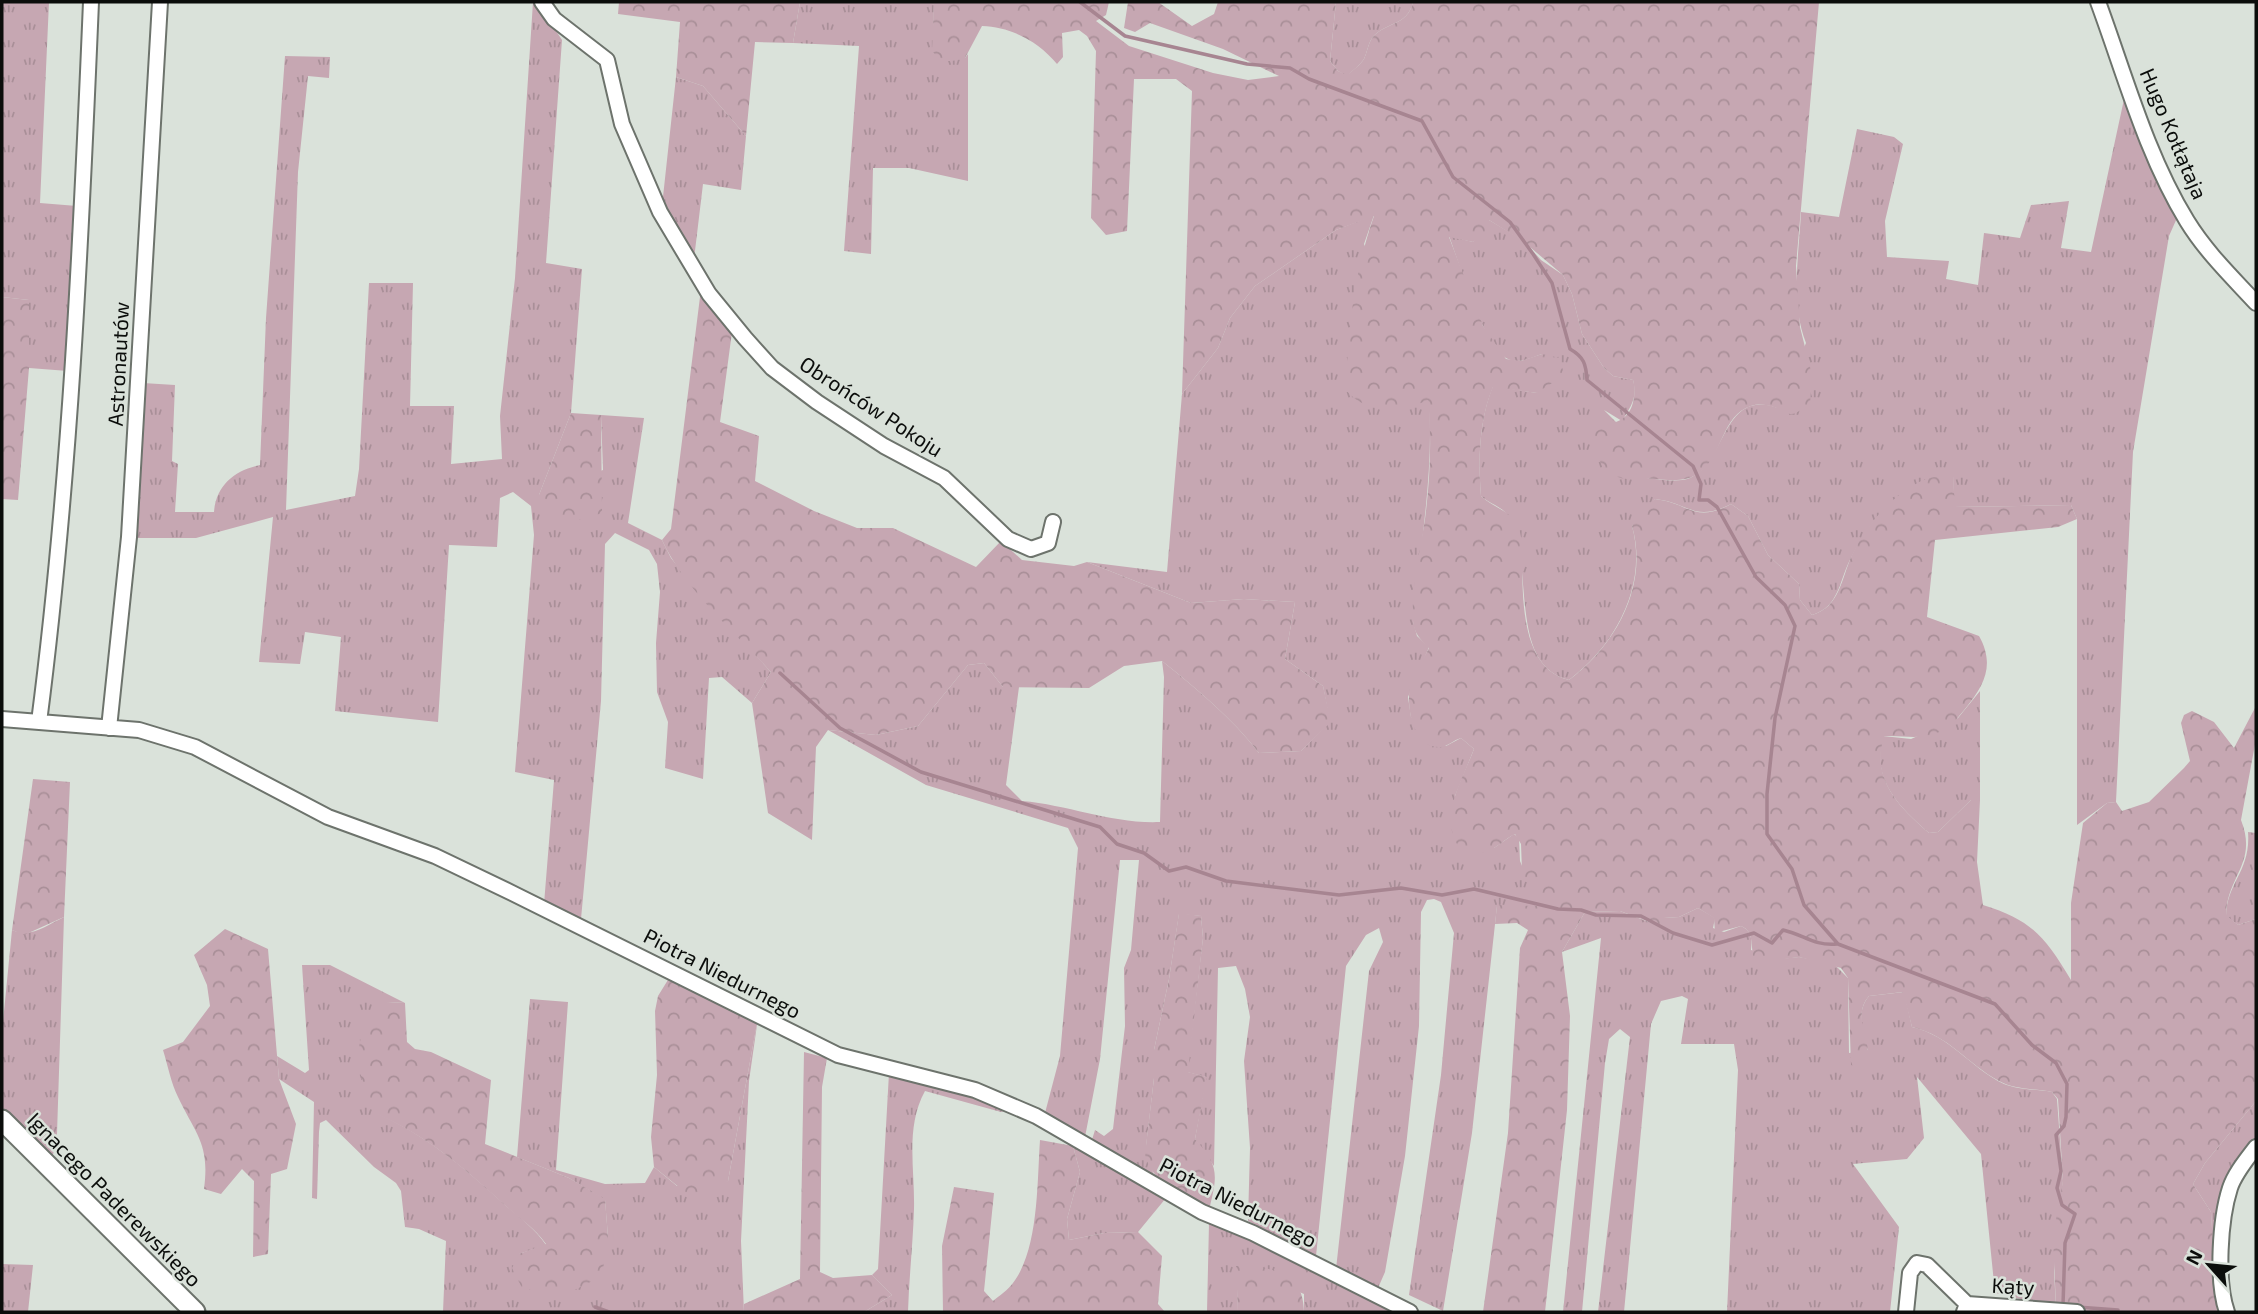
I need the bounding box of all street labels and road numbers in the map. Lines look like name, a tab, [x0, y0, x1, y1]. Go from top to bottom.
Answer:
street label: Hugo Kołłątaja	[2135, 64, 2213, 203]
street label: Astronautów	[102, 301, 133, 427]
street label: Obrońców Pokoju	[795, 350, 948, 462]
street label: Piotra Niedurnego	[640, 922, 805, 1023]
street label: Ignacego Paderewskiego	[23, 1107, 207, 1291]
street label: Piotra Niedurnego	[1156, 1151, 1321, 1252]
street label: Kąty	[1991, 1272, 2035, 1299]

